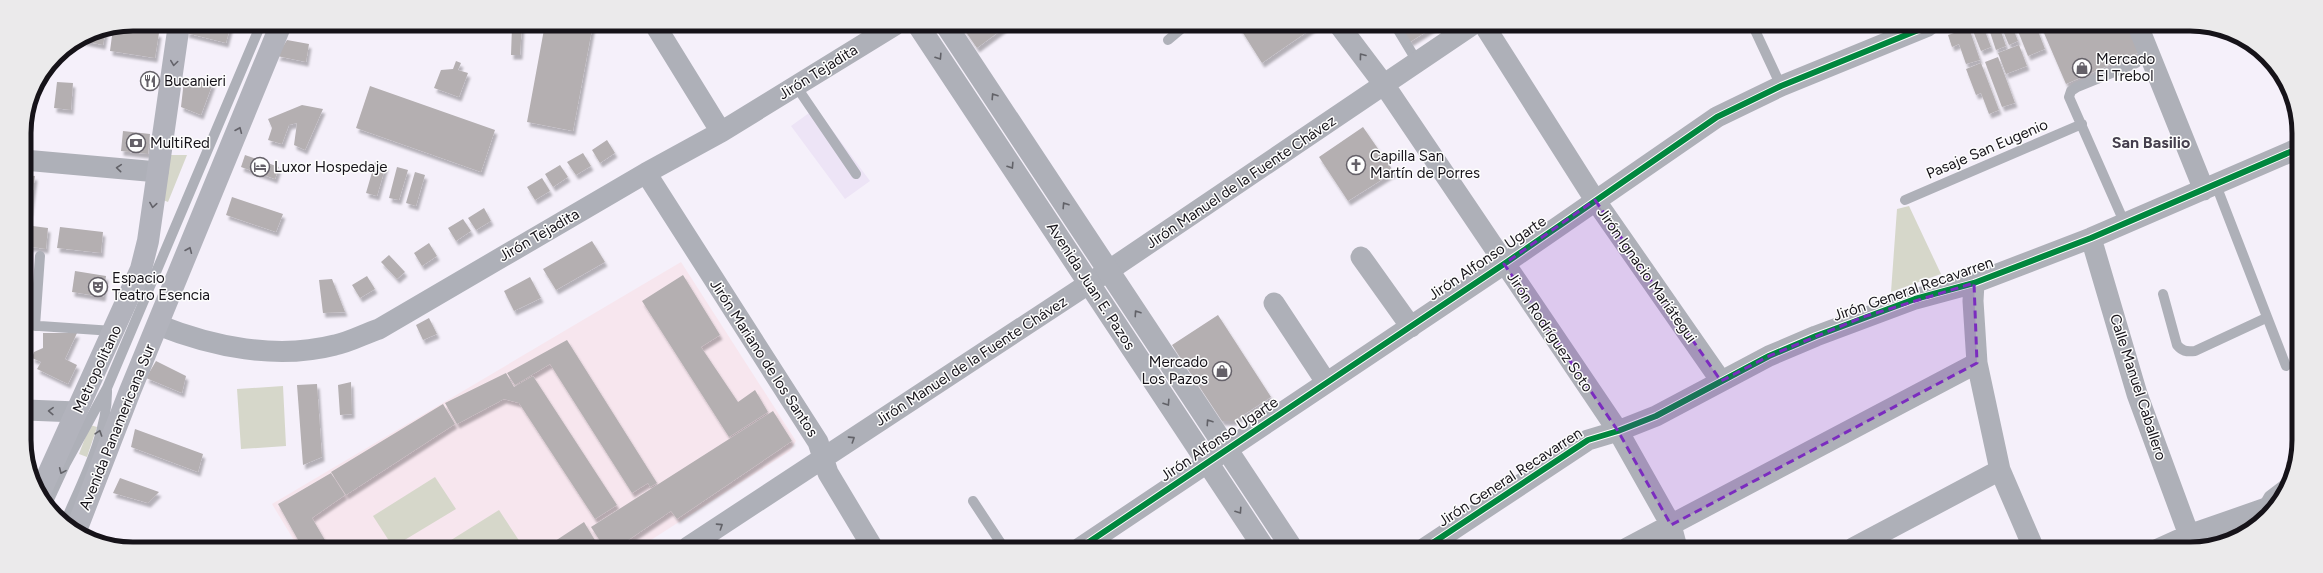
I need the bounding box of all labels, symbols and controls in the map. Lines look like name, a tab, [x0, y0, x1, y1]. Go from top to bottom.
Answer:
street label: Jirón Tejadita	[775, 41, 861, 103]
place label: Mercado El Trebol	[2096, 50, 2156, 85]
one-way arrow	[935, 53, 942, 60]
one-way arrow	[1360, 53, 1367, 60]
shop icon: Mercado El Trebol	[2071, 57, 2093, 79]
one-way arrow	[170, 60, 179, 66]
restaurant icon: Bucanieri	[139, 70, 161, 92]
place label: Bucanieri	[164, 72, 226, 90]
one-way arrow	[991, 94, 998, 101]
street label: Jirón Manuel de la Fuente Chávez	[1143, 112, 1339, 252]
street label: Pasaje San Eugenio	[1923, 115, 2051, 183]
one-way arrow	[234, 127, 242, 134]
bank icon: MultiRed	[125, 132, 147, 154]
district label: San Basilio	[2112, 133, 2190, 152]
place label: MultiRed	[150, 134, 210, 152]
place label: Capilla San Martín de Porres	[1370, 147, 1480, 182]
church icon: Capilla San Martín de Porres	[1345, 154, 1367, 176]
hotel icon: Luxor Hospedaje	[249, 156, 271, 178]
place label: Luxor Hospedaje	[274, 158, 387, 176]
one-way arrow	[1006, 162, 1014, 169]
one-way arrow	[116, 164, 122, 173]
one-way arrow	[149, 202, 158, 208]
one-way arrow	[1062, 202, 1070, 209]
street label: Jirón Ignacio Mariátegui	[1593, 204, 1701, 346]
street label: Jirón Tejadita	[496, 205, 582, 265]
street label: Jirón Alfonso Ugarte	[1425, 212, 1549, 304]
street label: Avenida Juan E. Pazos	[1043, 219, 1139, 353]
one-way arrow	[184, 247, 192, 254]
street label: Jirón General Recavarren	[1831, 253, 1995, 325]
street label: Jirón Rodríguez Soto	[1503, 268, 1597, 396]
place label: Espacio Teatro Esencia	[112, 269, 210, 304]
theatre icon: Espacio Teatro Esencia	[87, 276, 109, 298]
street label: Jirón Mariano de los Santos	[706, 276, 822, 440]
street label: Jirón Manuel de la Fuente Chávez	[872, 292, 1070, 430]
one-way arrow	[1135, 311, 1142, 318]
street label: Calle Manuel Caballero	[2106, 312, 2170, 463]
street label: Metropolitano	[69, 322, 125, 416]
street label: Avenida Panamericana Sur	[75, 341, 159, 513]
place label: Mercado Los Pazos	[1142, 353, 1208, 388]
shop icon: Mercado Los Pazos	[1211, 360, 1233, 382]
street label: Jirón Alfonso Ugarte	[1157, 393, 1281, 485]
one-way arrow	[1162, 399, 1170, 406]
one-way arrow	[48, 406, 54, 415]
one-way arrow	[1206, 419, 1214, 426]
street label: Jirón General Recavarren	[1435, 424, 1585, 530]
one-way arrow	[95, 430, 103, 437]
one-way arrow	[848, 436, 855, 444]
one-way arrow	[59, 467, 67, 474]
one-way arrow	[1234, 507, 1241, 514]
one-way arrow	[716, 523, 723, 531]

